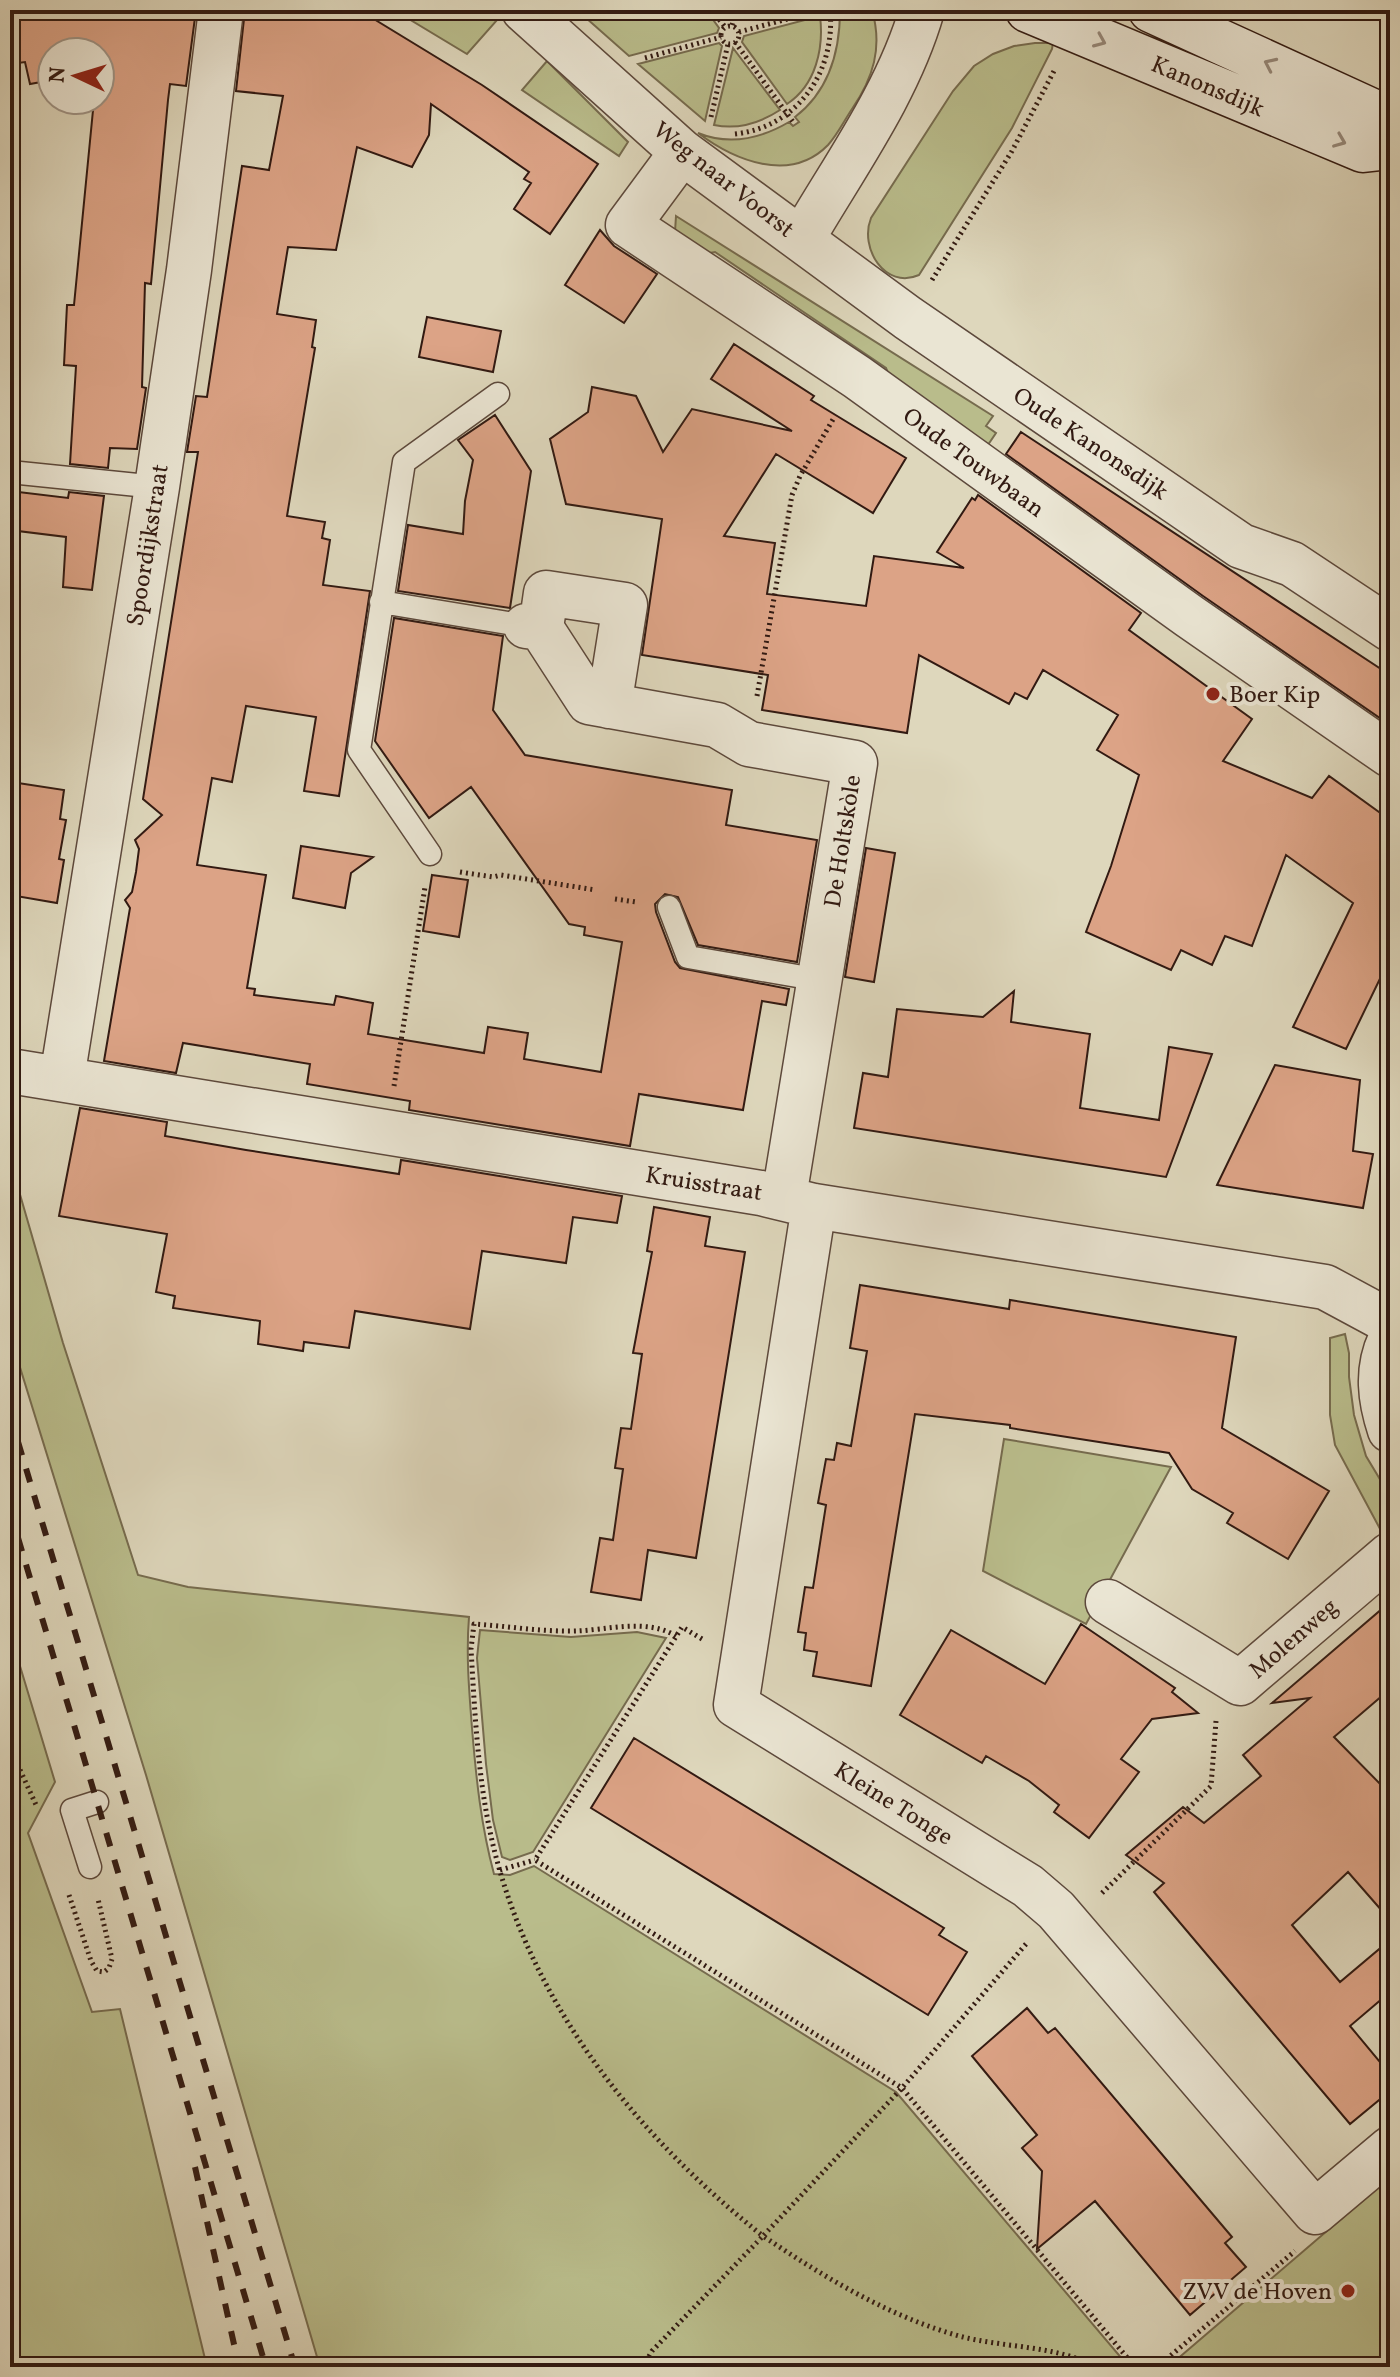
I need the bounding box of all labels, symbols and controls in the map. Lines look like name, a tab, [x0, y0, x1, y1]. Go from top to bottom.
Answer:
one-way arrow	[1092, 31, 1106, 47]
north arrow	[36, 36, 116, 116]
street label: Kanonsdijk	[1145, 49, 1269, 127]
one-way arrow	[1264, 58, 1279, 74]
text: N	[43, 66, 75, 84]
street label: Weg naar Voorst	[645, 114, 801, 247]
one-way arrow	[1332, 131, 1346, 148]
street label: Oude Kanonsdijk	[1005, 380, 1174, 509]
street label: Oude Touwbaan	[895, 401, 1051, 527]
street label: Spoordijkstraat	[119, 462, 179, 629]
place label: Boer Kip	[1229, 679, 1320, 713]
marker: Boer Kip	[1204, 685, 1222, 703]
street label: De Holtskòle	[817, 772, 871, 910]
street label: Kruisstraat	[643, 1159, 765, 1211]
street label: Molenweg	[1242, 1591, 1346, 1688]
street label: Kleine Tonge	[827, 1755, 959, 1855]
place label: ZVV de Hoven	[1182, 2276, 1332, 2310]
marker: ZVV de Hoven	[1339, 2282, 1357, 2300]

